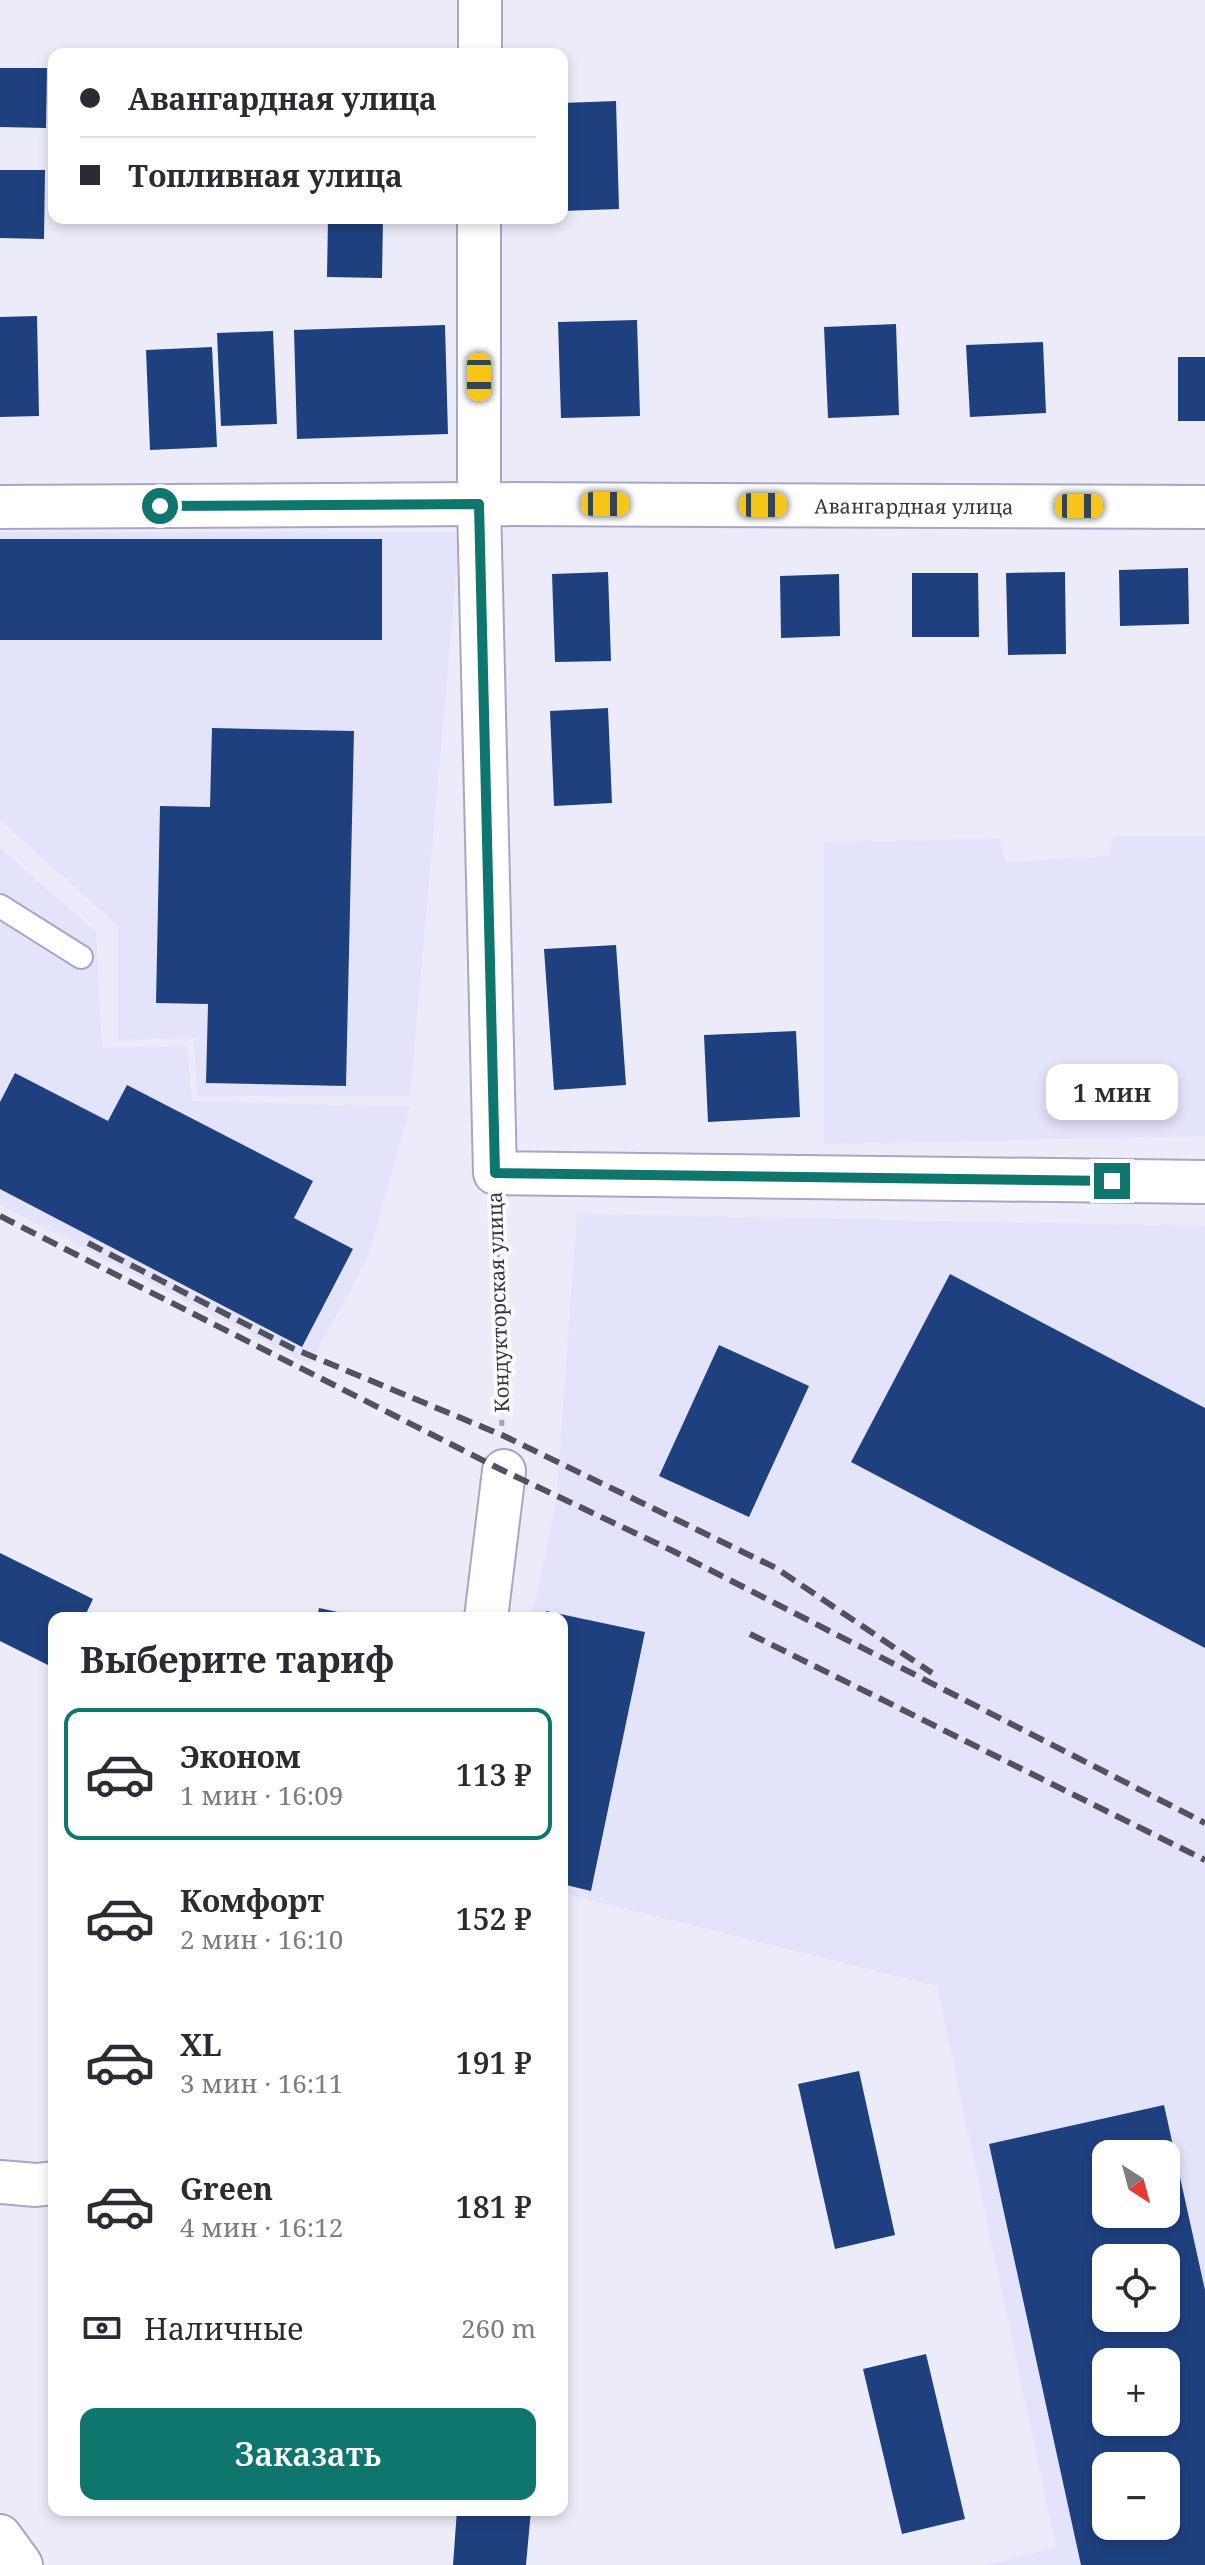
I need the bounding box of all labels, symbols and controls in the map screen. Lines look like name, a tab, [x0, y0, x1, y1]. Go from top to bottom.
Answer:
text: Авангардная улица	[128, 78, 437, 119]
text: Топливная улица	[128, 155, 403, 196]
car	[467, 353, 491, 401]
route start	[142, 488, 178, 524]
car	[581, 492, 629, 516]
street label: Авангардная улица	[814, 492, 1014, 520]
car	[739, 493, 787, 517]
car	[1055, 494, 1103, 518]
callout: 1 мин	[1046, 1065, 1178, 1121]
text: 1 мин	[1073, 1074, 1151, 1110]
route end	[1094, 1163, 1130, 1199]
street label: Кондукторская улица	[481, 1191, 515, 1413]
text: Выберите тариф	[80, 1635, 394, 1684]
text: Эконом	[180, 1736, 300, 1777]
icon: car	[84, 1738, 156, 1810]
text: 113 ₽	[456, 1754, 532, 1795]
text: 1 мин · 16:09	[180, 1777, 343, 1813]
text: Комфорт	[180, 1880, 324, 1921]
icon: car	[84, 1882, 156, 1954]
text: 152 ₽	[456, 1898, 532, 1939]
text: 2 мин · 16:10	[180, 1921, 343, 1957]
text: XL	[180, 2024, 222, 2065]
icon: car	[84, 2026, 156, 2098]
text: 191 ₽	[456, 2042, 532, 2083]
text: 3 мин · 16:11	[180, 2065, 343, 2101]
north arrow	[1092, 2140, 1180, 2228]
map controls	[1092, 2140, 1180, 2540]
text: Green	[180, 2168, 273, 2209]
icon: car	[84, 2170, 156, 2242]
text: 181 ₽	[456, 2186, 532, 2227]
text: 4 мин · 16:12	[180, 2209, 343, 2245]
button: locate	[1092, 2244, 1180, 2332]
icon: cash	[80, 2306, 124, 2350]
text: Наличные	[144, 2308, 303, 2349]
text: 260 m	[461, 2310, 536, 2346]
button: +	[1092, 2348, 1180, 2436]
button: Заказать	[80, 2408, 536, 2500]
button: −	[1092, 2452, 1180, 2540]

